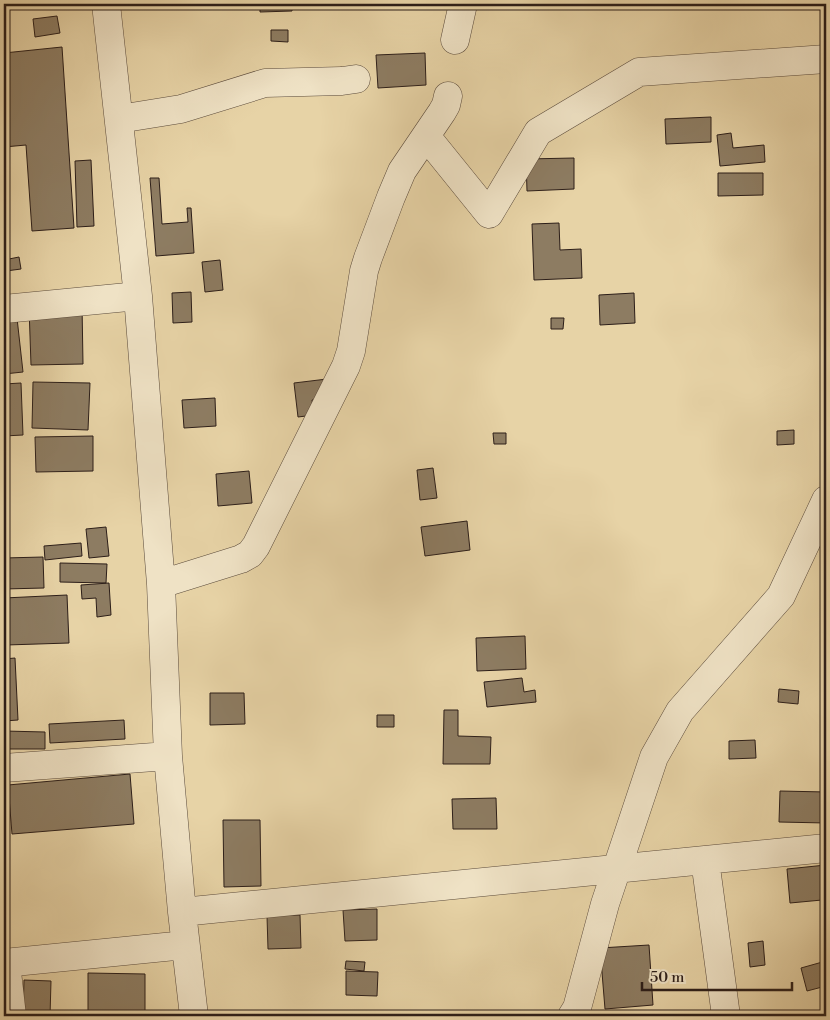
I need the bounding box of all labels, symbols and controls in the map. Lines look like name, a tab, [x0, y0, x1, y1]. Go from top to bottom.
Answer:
scale bar	[642, 960, 792, 992]
text: 50 m	[650, 968, 684, 987]

